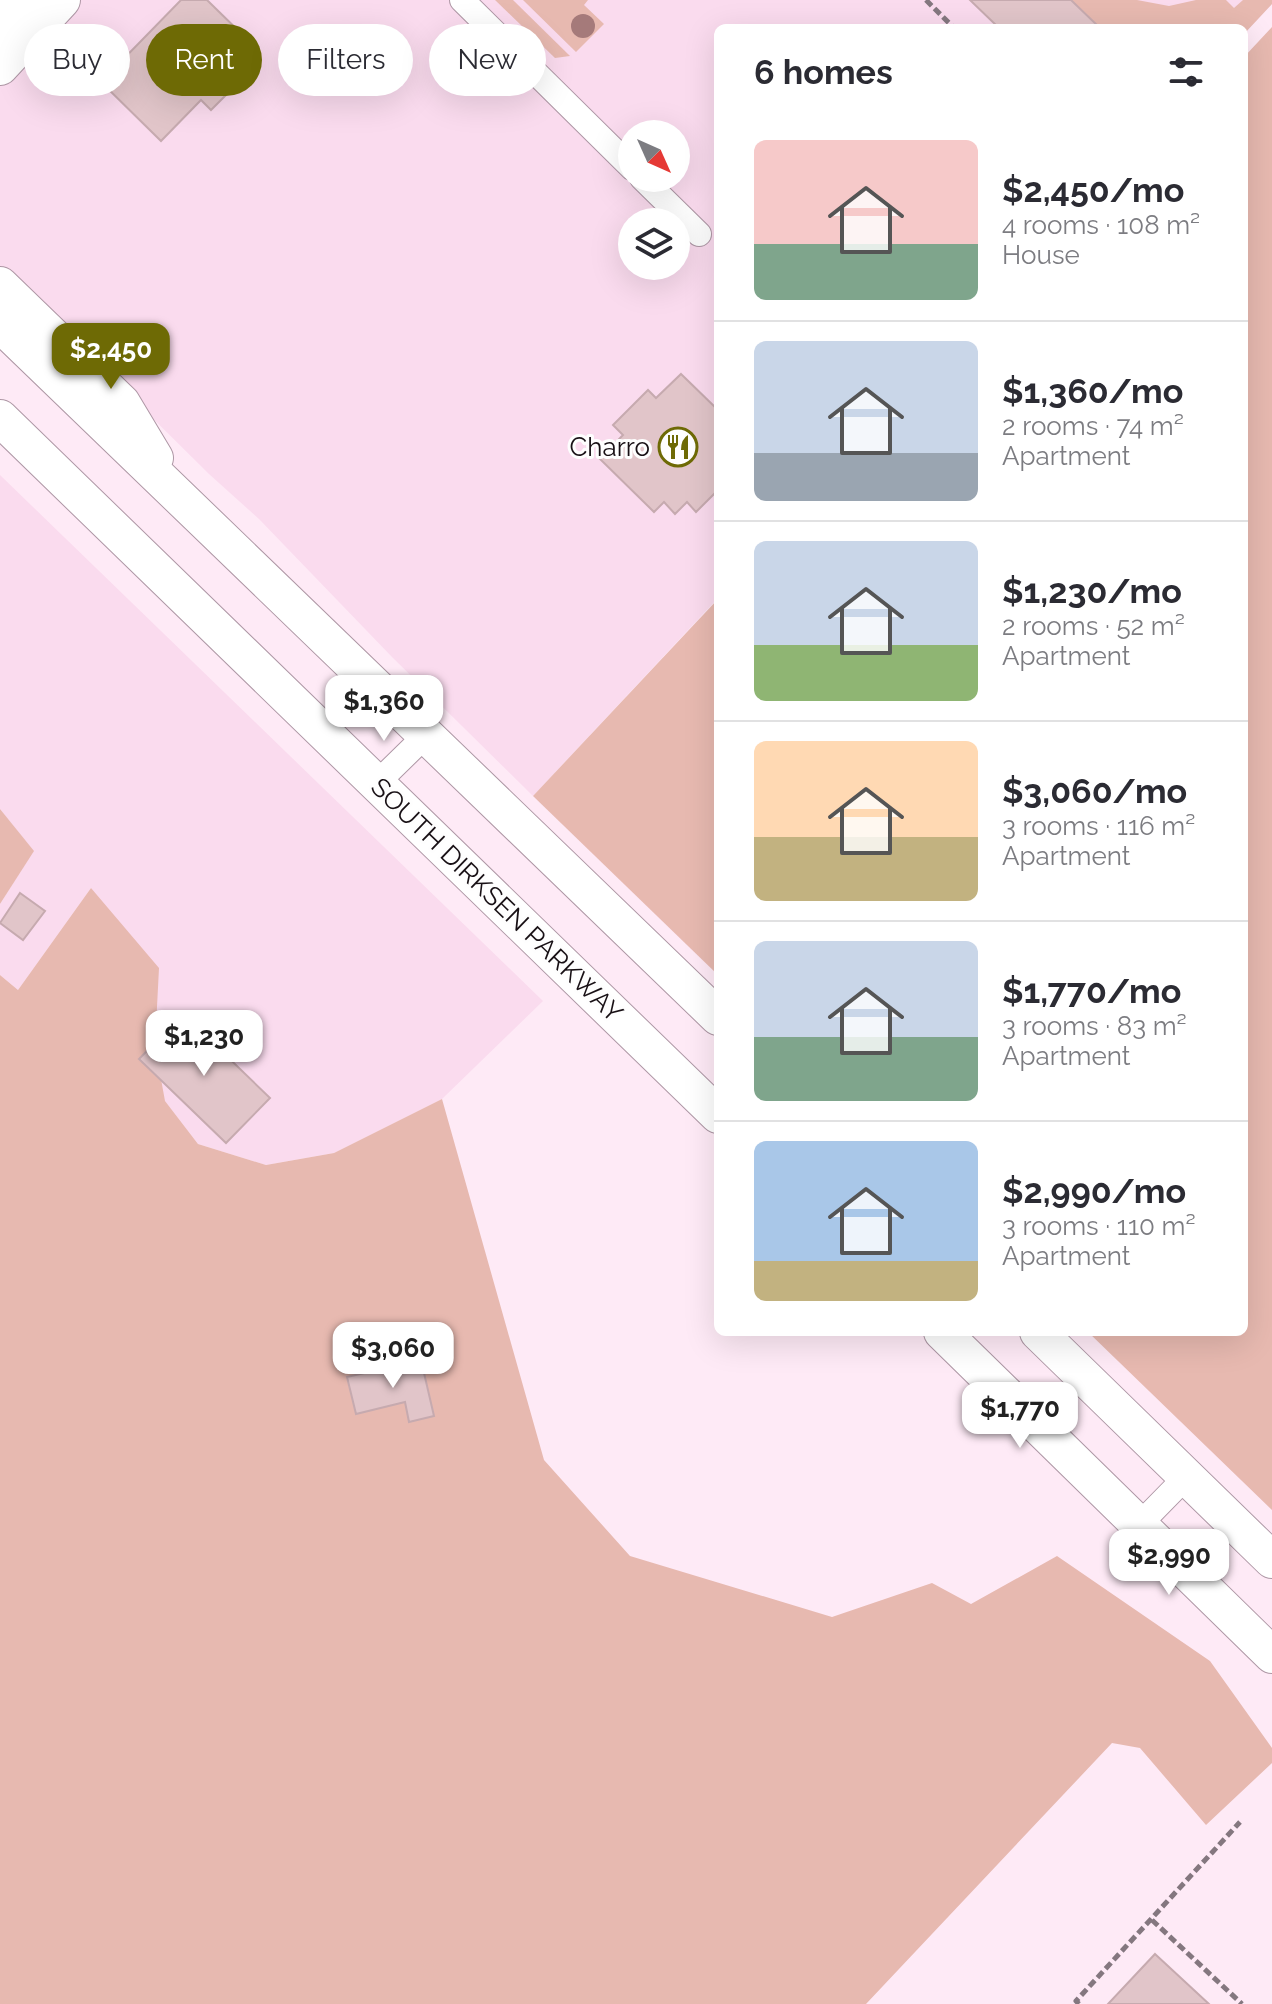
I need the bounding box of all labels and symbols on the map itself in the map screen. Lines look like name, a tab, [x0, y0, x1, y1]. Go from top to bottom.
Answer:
north arrow	[618, 120, 690, 192]
pin: $2,450	[46, 323, 176, 391]
restaurant icon: Charro	[657, 426, 699, 468]
place label: Charro	[570, 432, 650, 462]
pin: $1,360	[319, 675, 449, 743]
street label: SOUTH DIRKSEN PARKWAY	[365, 772, 629, 1028]
pin: $1,230	[139, 1010, 269, 1078]
pin: $3,060	[328, 1322, 458, 1390]
pin: $1,770	[955, 1382, 1085, 1450]
pin: $2,990	[1104, 1529, 1234, 1597]

